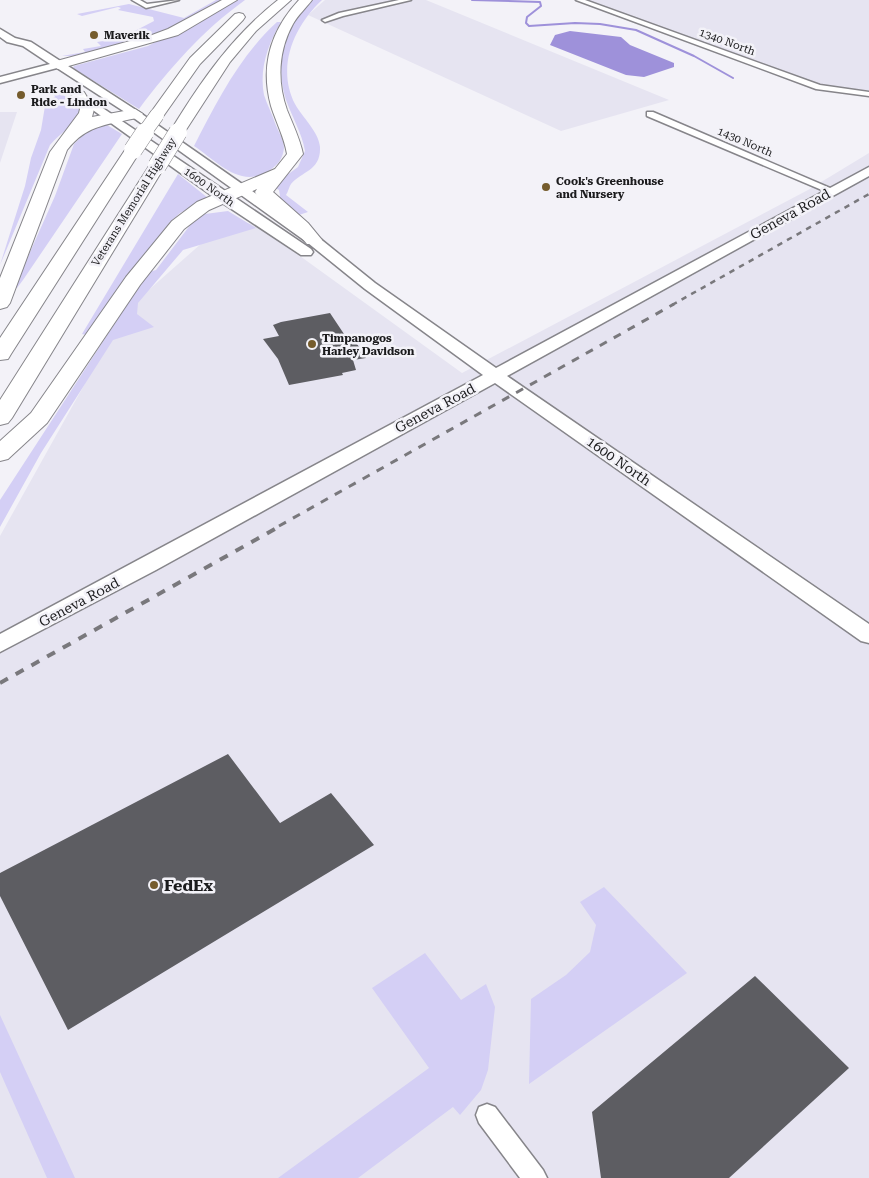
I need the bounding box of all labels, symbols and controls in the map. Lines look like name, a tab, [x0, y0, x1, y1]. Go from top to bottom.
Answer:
street label: 1340 North	[697, 26, 757, 58]
marker: Maverik	[88, 29, 100, 41]
place label: Maverik	[104, 29, 150, 42]
place label: Park and Ride - Lindon	[31, 83, 108, 109]
marker: Park and Ride - Lindon	[15, 89, 27, 101]
street label: 1430 North	[715, 125, 775, 159]
street label: Veterans Memorial Highway	[89, 135, 179, 269]
street label: 1600 North	[181, 165, 237, 209]
place label: Cook's Greenhouse and Nursery	[556, 175, 664, 201]
marker: Cook's Greenhouse and Nursery	[540, 181, 552, 193]
street label: Geneva Road	[747, 185, 833, 243]
place label: Timpanogos Harley Davidson	[322, 332, 415, 358]
marker: Timpanogos Harley Davidson	[306, 338, 318, 350]
street label: Geneva Road	[392, 380, 478, 436]
street label: 1600 North	[584, 433, 654, 489]
street label: Geneva Road	[36, 574, 122, 630]
place label: FedEx	[164, 876, 214, 895]
marker: FedEx	[148, 879, 160, 891]

